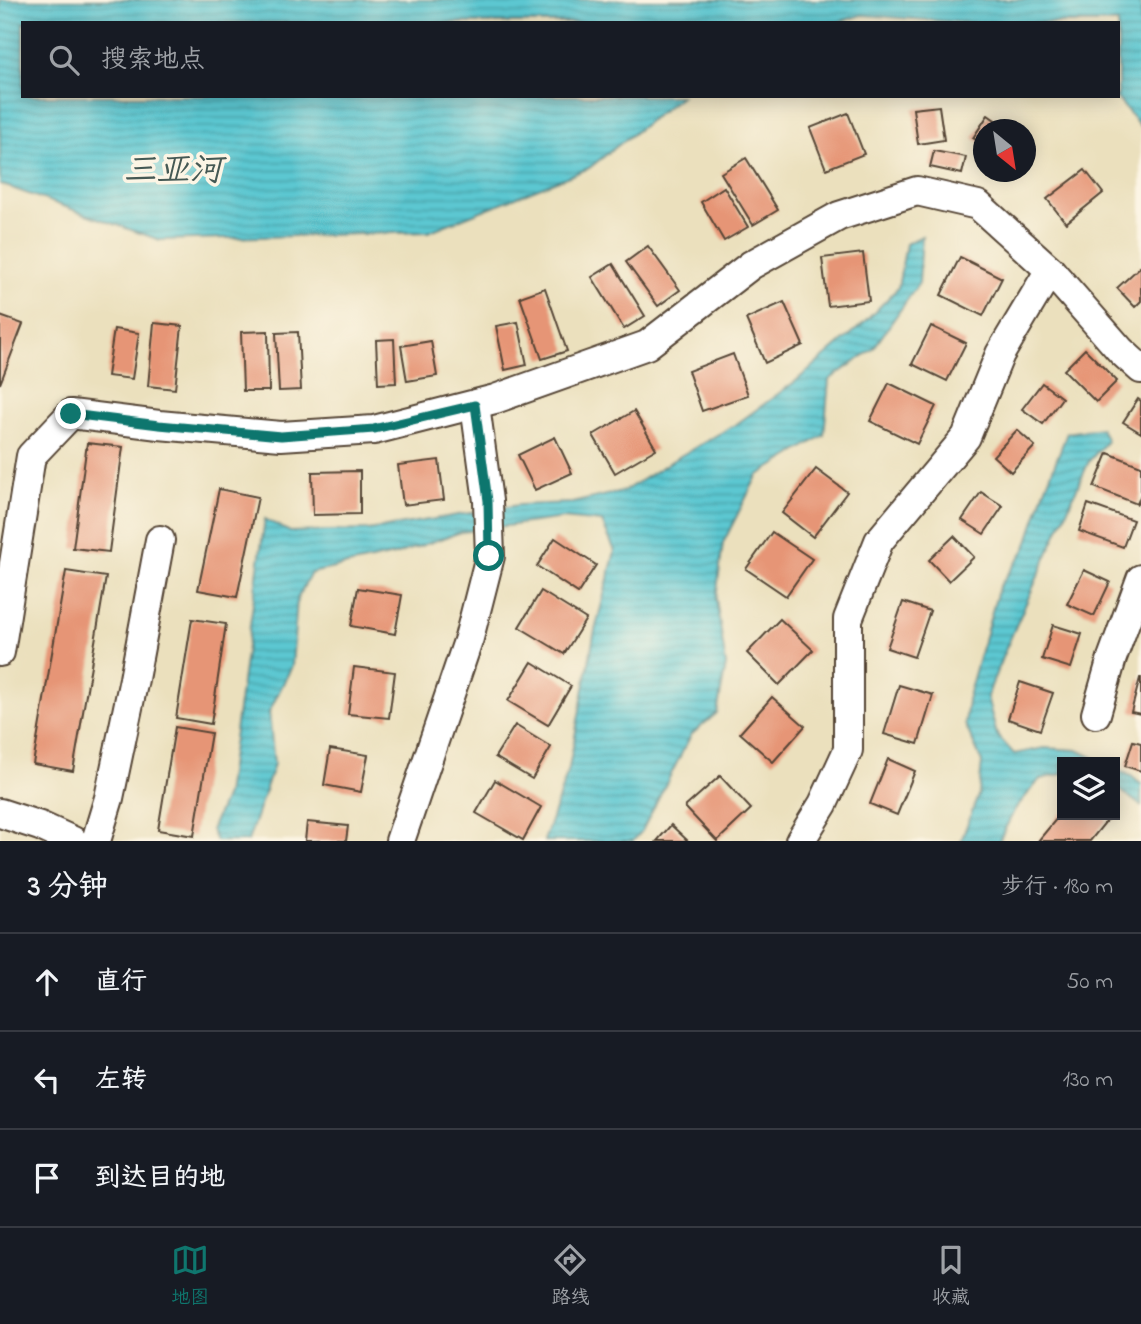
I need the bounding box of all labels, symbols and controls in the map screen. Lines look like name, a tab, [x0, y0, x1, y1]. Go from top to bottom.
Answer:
search box	[21, 21, 1120, 98]
icon: search	[45, 41, 83, 79]
text: 搜索地点	[101, 42, 205, 80]
north arrow	[973, 119, 1036, 182]
water label: 三亚河	[124, 148, 228, 196]
route end	[55, 398, 86, 429]
route start	[473, 540, 504, 571]
map controls	[1057, 757, 1120, 820]
button: layers	[1057, 757, 1120, 820]
text: 3 分钟	[28, 866, 108, 910]
text: 步行 · 180 m	[1001, 871, 1113, 904]
icon: ahead	[28, 963, 66, 1001]
text: 直行	[95, 964, 147, 1002]
text: 50 m	[1066, 966, 1113, 999]
icon: left	[28, 1061, 66, 1099]
text: 左转	[95, 1062, 147, 1100]
text: 130 m	[1063, 1064, 1113, 1097]
icon: arrive	[28, 1159, 66, 1197]
text: 到达目的地	[95, 1160, 225, 1198]
tab: 地图	[171, 1241, 209, 1312]
tab: 路线	[551, 1241, 590, 1312]
tab: 收藏	[932, 1241, 970, 1312]

